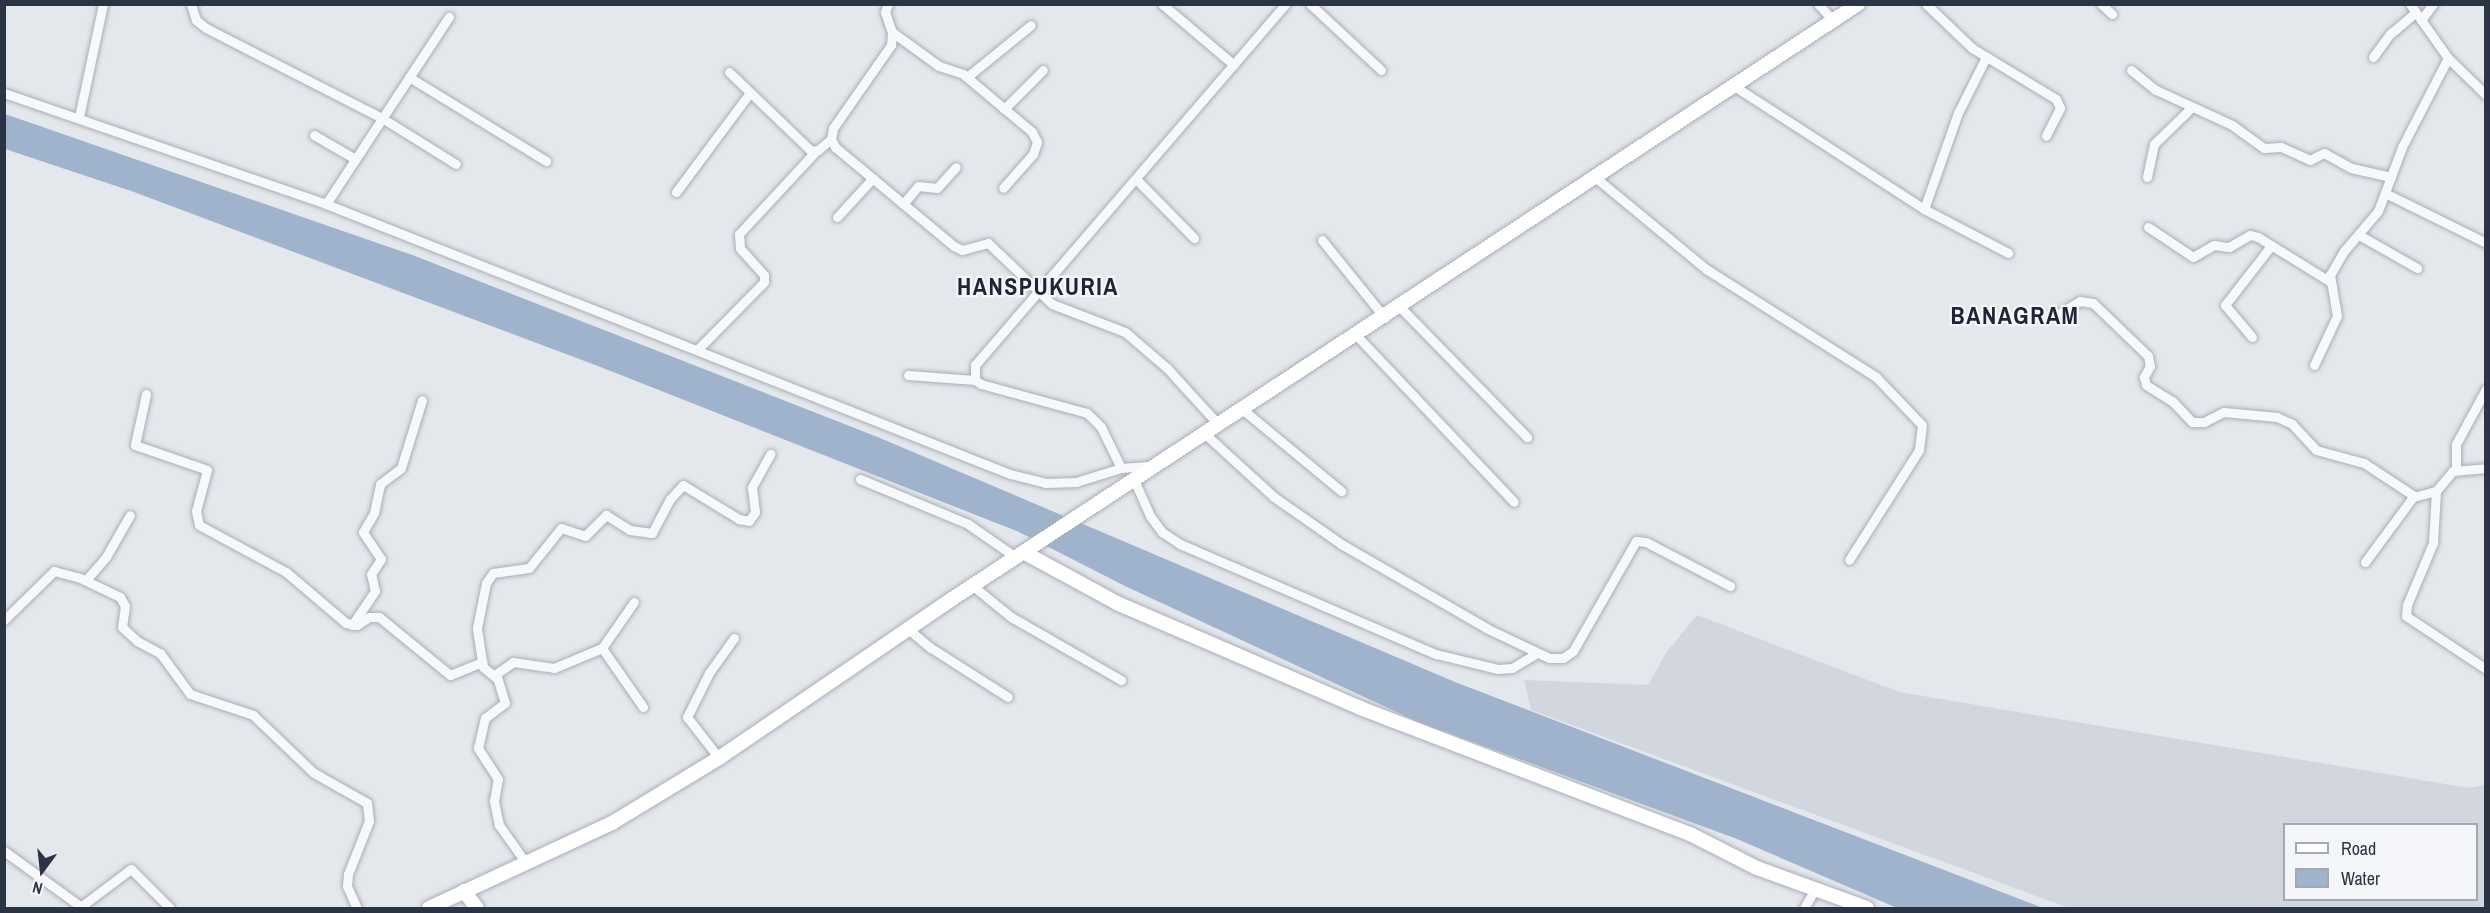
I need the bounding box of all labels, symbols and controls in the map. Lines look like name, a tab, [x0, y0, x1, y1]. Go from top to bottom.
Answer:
district label: HANSPUKURIA	[957, 273, 1119, 301]
district label: BANAGRAM	[1951, 302, 2079, 330]
legend	[2283, 823, 2478, 901]
text: Road	[2341, 836, 2376, 861]
north arrow	[12, 841, 72, 901]
text: Water	[2341, 866, 2380, 891]
text: N	[30, 877, 45, 900]

